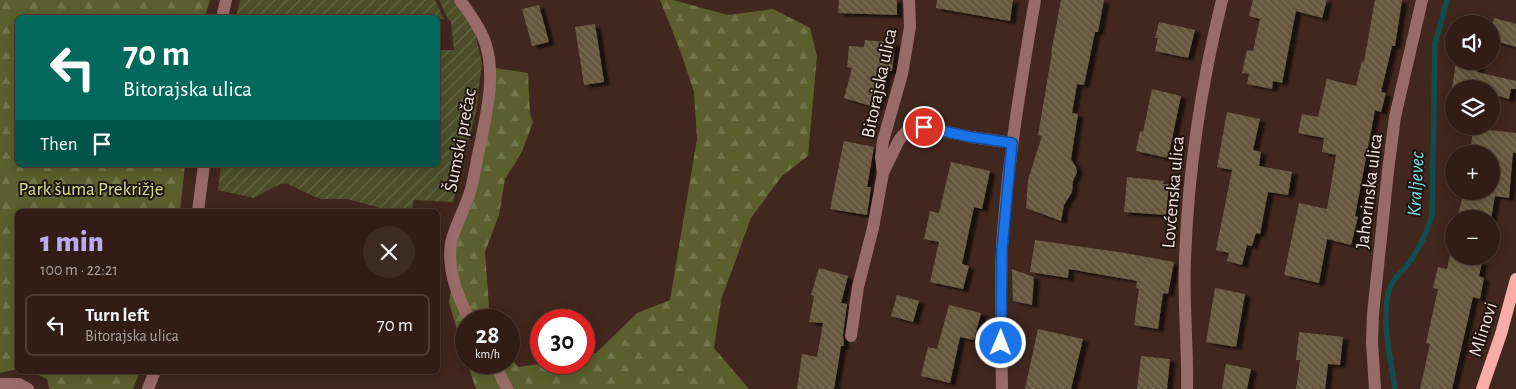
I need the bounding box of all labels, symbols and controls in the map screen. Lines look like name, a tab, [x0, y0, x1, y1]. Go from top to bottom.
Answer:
map controls	[1445, 15, 1500, 265]
button: sound	[1445, 15, 1500, 70]
street label: Bitorajska ulica	[859, 27, 900, 140]
icon: left	[40, 35, 105, 100]
text: 70 m	[123, 37, 190, 72]
text: Bitorajska ulica	[123, 78, 252, 100]
button: layers	[1445, 80, 1500, 135]
street label: Šumski prečac	[439, 87, 480, 193]
pin	[903, 106, 945, 148]
icon: arrive	[910, 113, 938, 141]
icon: arrive	[88, 130, 116, 158]
street label: Jahorinska ulica	[1353, 132, 1386, 250]
text: Then	[40, 135, 78, 154]
street label: Lovćenska ulica	[1159, 135, 1188, 249]
button: +	[1445, 145, 1500, 200]
water label: Kraljevec	[1404, 151, 1428, 217]
park label: Park šuma Prekrižje	[18, 180, 164, 199]
button: −	[1445, 210, 1500, 265]
button: close	[363, 226, 415, 278]
text: 1 min	[40, 227, 104, 257]
text: 100 m · 22:21	[40, 262, 118, 278]
street label: Mlinovi	[1466, 300, 1501, 359]
text: Turn left	[85, 306, 149, 325]
speed limit sign: 30	[530, 309, 595, 374]
icon: left	[42, 311, 70, 339]
text: 70 m	[377, 316, 413, 335]
position arrow	[974, 316, 1026, 368]
text: 28	[475, 323, 500, 348]
text: Bitorajska ulica	[85, 328, 179, 344]
text: km/h	[475, 348, 500, 360]

